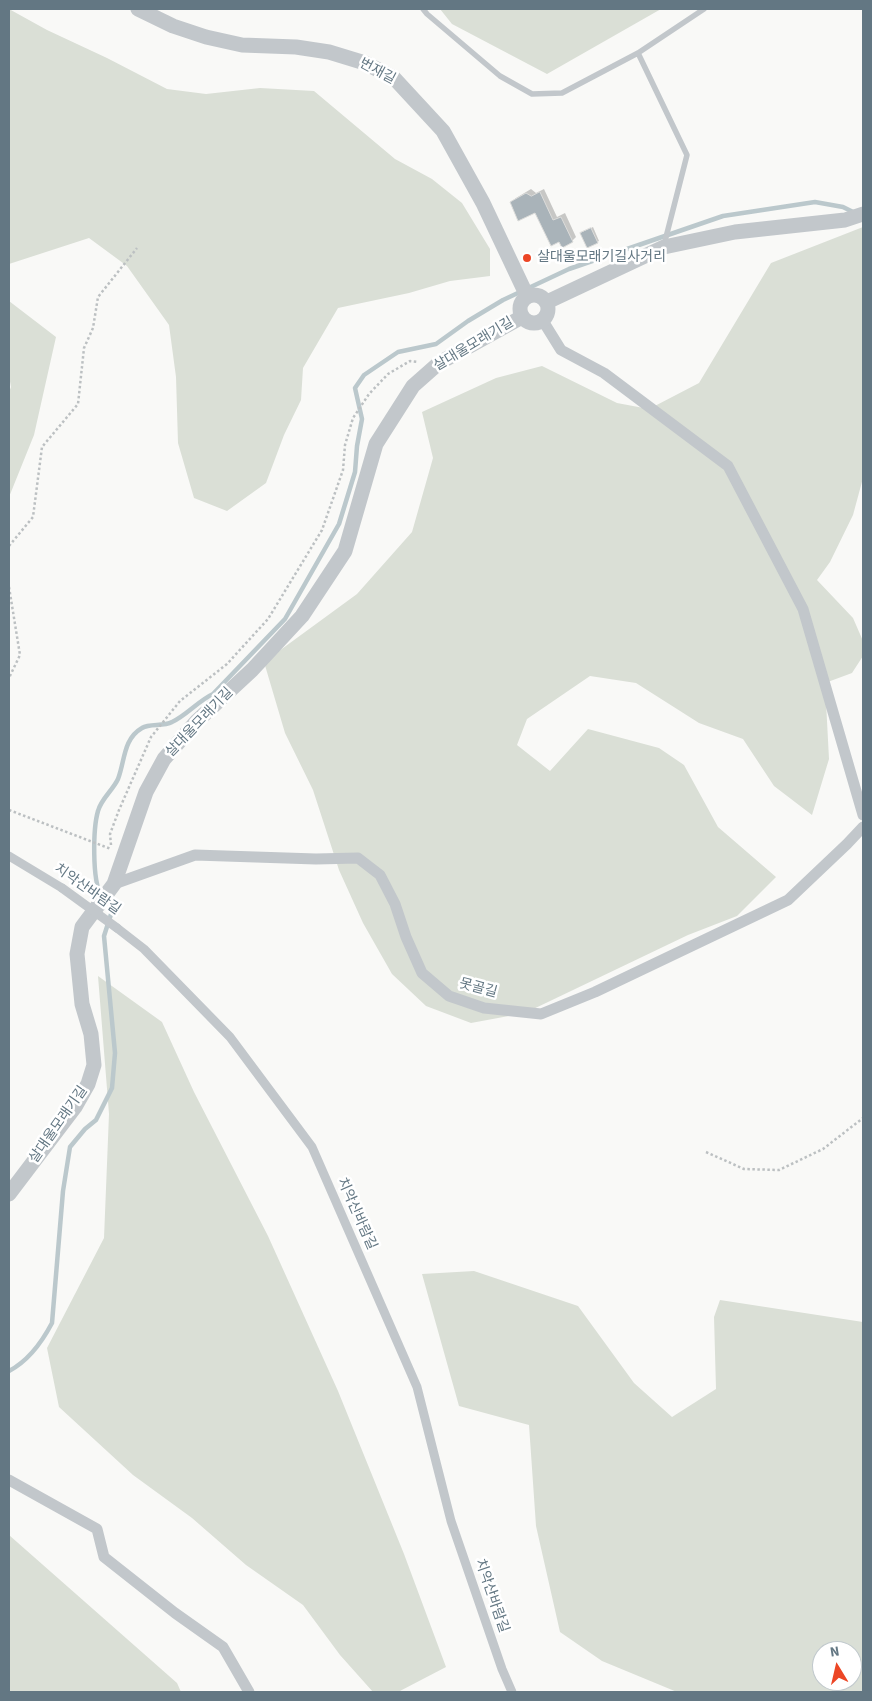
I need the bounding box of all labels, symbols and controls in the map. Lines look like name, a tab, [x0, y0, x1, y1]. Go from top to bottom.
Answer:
street label: 번재길	[356, 56, 398, 88]
place label: 살대울모래기길사거리	[537, 250, 666, 266]
marker: 살대울모래기길사거리	[521, 252, 533, 264]
street label: 살대울모래기길	[431, 315, 517, 375]
street label: 살대울모래기길	[163, 685, 237, 761]
street label: 치악산바람길	[51, 861, 123, 919]
street label: 못골길	[457, 976, 499, 1002]
street label: 살대울모래기길	[26, 1083, 92, 1167]
street label: 치악산바람길	[333, 1175, 379, 1253]
street label: 치악산바람길	[470, 1557, 512, 1635]
north arrow	[812, 1641, 862, 1691]
text: N	[829, 1642, 841, 1663]

